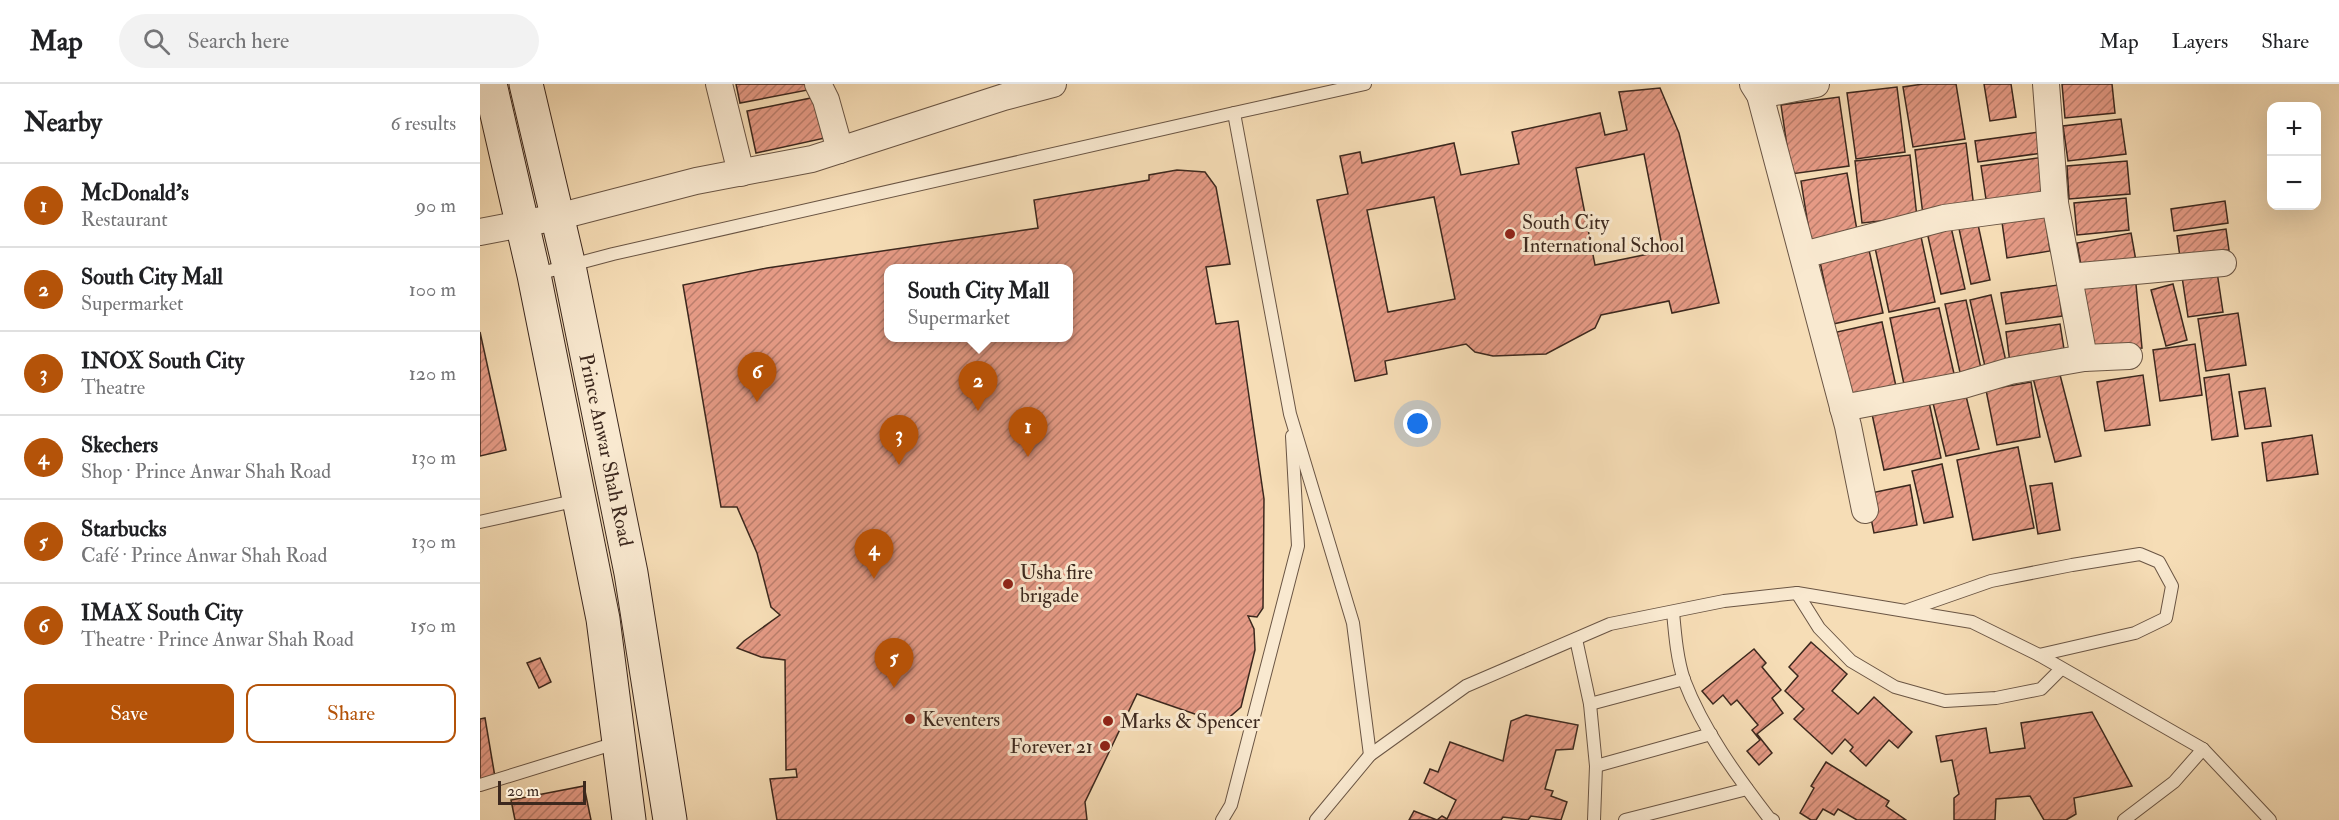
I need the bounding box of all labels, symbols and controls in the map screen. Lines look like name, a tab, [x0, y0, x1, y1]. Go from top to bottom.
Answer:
search box	[119, 14, 539, 68]
text: Map	[30, 24, 83, 59]
icon: search	[140, 25, 173, 58]
text: Search here	[188, 27, 289, 55]
text: Map	[2099, 28, 2139, 55]
text: Layers	[2172, 28, 2228, 55]
text: Share	[2261, 28, 2309, 55]
map controls	[2267, 102, 2321, 210]
button: +	[2267, 102, 2321, 156]
text: Nearby	[24, 107, 102, 139]
text: 6 results	[390, 111, 456, 136]
button: −	[2267, 156, 2321, 210]
text: McDonald's	[81, 179, 189, 207]
text: 1	[40, 193, 47, 218]
text: 90 m	[416, 193, 456, 218]
text: Restaurant	[81, 207, 168, 232]
place label: South City International School	[1522, 210, 1684, 258]
marker: South City International School	[1503, 227, 1517, 241]
text: South City Mall	[81, 263, 223, 291]
popup	[884, 264, 1073, 342]
text: 2	[38, 277, 49, 302]
text: 100 m	[409, 277, 456, 302]
text: South City Mall	[907, 277, 1050, 305]
text: Supermarket	[81, 291, 184, 316]
text: Supermarket	[907, 305, 1010, 330]
text: INOX South City	[81, 347, 244, 375]
street label: Prince Anwar Shah Road	[573, 351, 639, 549]
pin: 6	[738, 352, 776, 402]
text: 3	[40, 361, 47, 386]
text: 120 m	[409, 361, 456, 386]
pin: 2	[958, 362, 998, 411]
text: Theatre	[81, 375, 145, 400]
pin: 1	[1008, 408, 1048, 457]
your location	[1403, 409, 1432, 438]
pin: 3	[880, 416, 918, 465]
text: Skechers	[81, 431, 158, 459]
text: 4	[38, 445, 49, 470]
text: 130 m	[411, 445, 456, 470]
text: Shop · Prince Anwar Shah Road	[81, 459, 331, 484]
text: Starbucks	[81, 515, 166, 543]
text: 5	[39, 529, 48, 554]
text: 130 m	[411, 529, 456, 554]
pin: 4	[854, 530, 894, 579]
text: Café · Prince Anwar Shah Road	[81, 543, 327, 568]
place label: Usha fire brigade	[1020, 560, 1093, 608]
marker: Usha fire brigade	[1001, 577, 1015, 591]
text: IMAX South City	[81, 599, 243, 627]
text: 6	[38, 613, 49, 638]
text: 150 m	[410, 613, 456, 638]
text: Theatre · Prince Anwar Shah Road	[81, 627, 354, 652]
pin: 5	[874, 638, 914, 688]
button: Save	[24, 684, 234, 743]
button: Share	[246, 684, 456, 743]
place label: Keventers	[922, 707, 1000, 732]
place label: Marks & Spencer	[1120, 709, 1261, 735]
marker: Keventers	[903, 712, 917, 726]
marker: Marks & Spencer	[1101, 714, 1115, 728]
place label: Forever 21	[1010, 734, 1093, 759]
marker: Forever 21	[1098, 739, 1112, 753]
scale bar	[498, 778, 586, 806]
text: 20 m	[507, 781, 539, 801]

